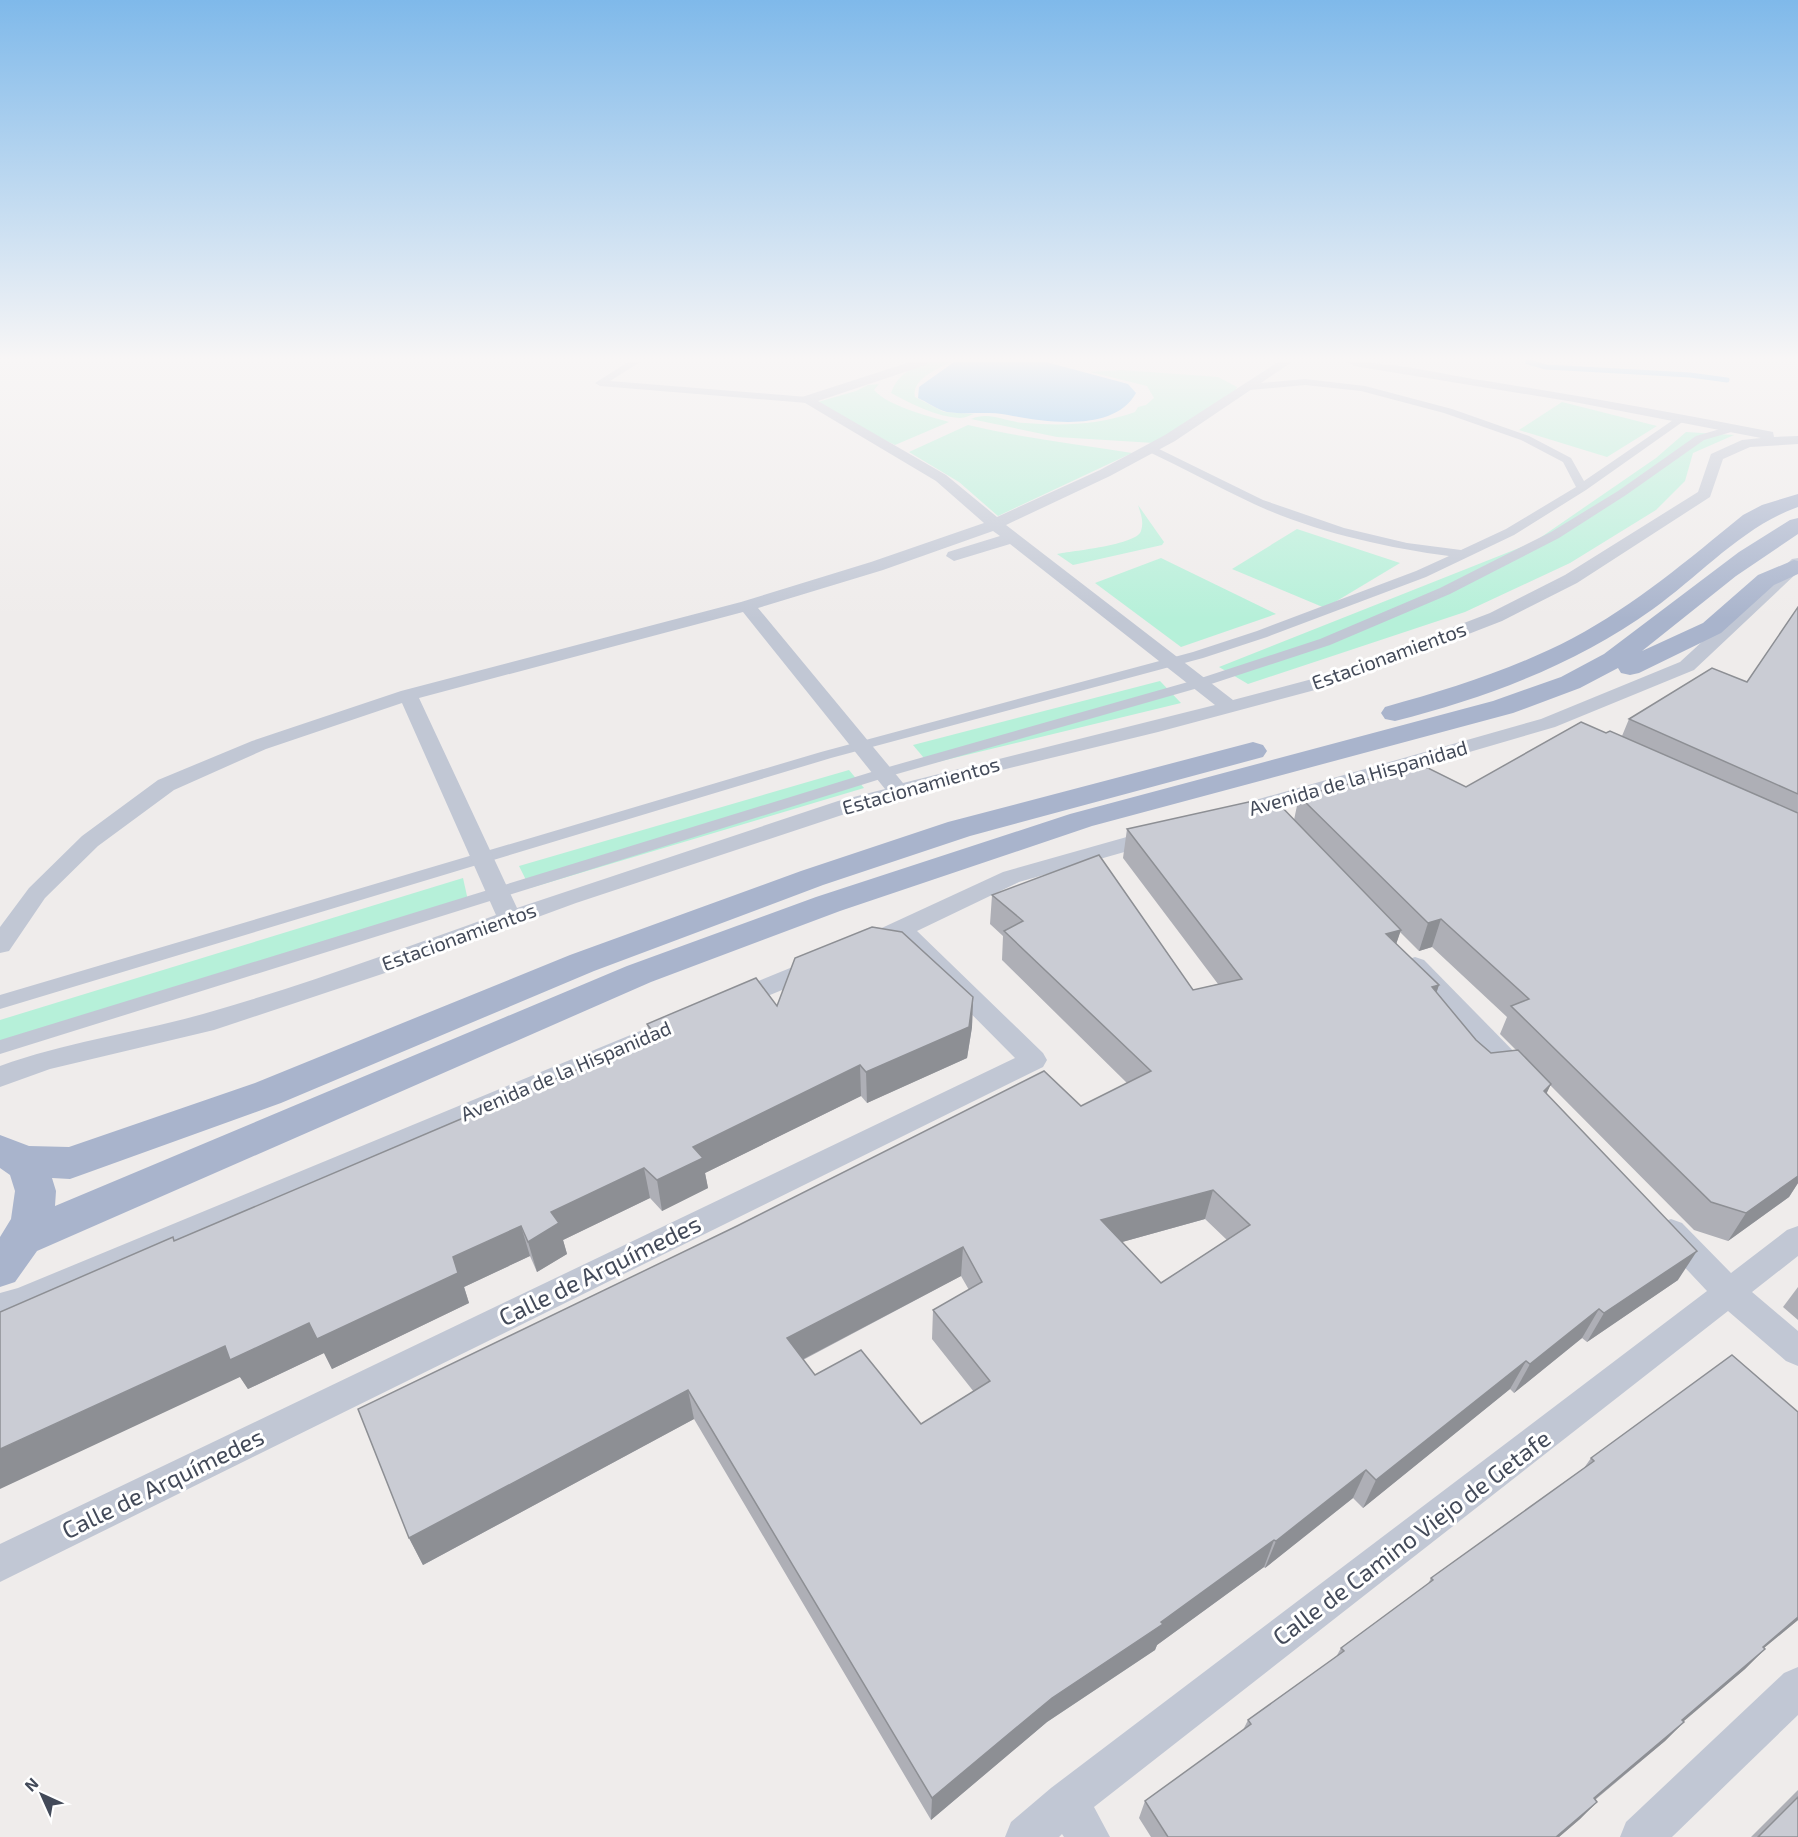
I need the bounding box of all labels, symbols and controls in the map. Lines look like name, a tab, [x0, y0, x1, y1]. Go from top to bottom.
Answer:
street label: Estacionamientos	[1308, 616, 1469, 694]
street label: Avenida de la Hispanidad	[1246, 734, 1470, 820]
street label: Estacionamientos	[839, 751, 1002, 819]
street label: Estacionamientos	[378, 897, 539, 975]
street label: Avenida de la Hispanidad	[457, 1015, 674, 1125]
street label: Calle de Arquímedes	[494, 1208, 705, 1331]
street label: Calle de Arquímedes	[57, 1421, 268, 1544]
street label: Calle de Camino Viejo de Getafe	[1267, 1423, 1556, 1651]
north arrow	[12, 1765, 72, 1825]
text: N	[20, 1773, 42, 1795]

